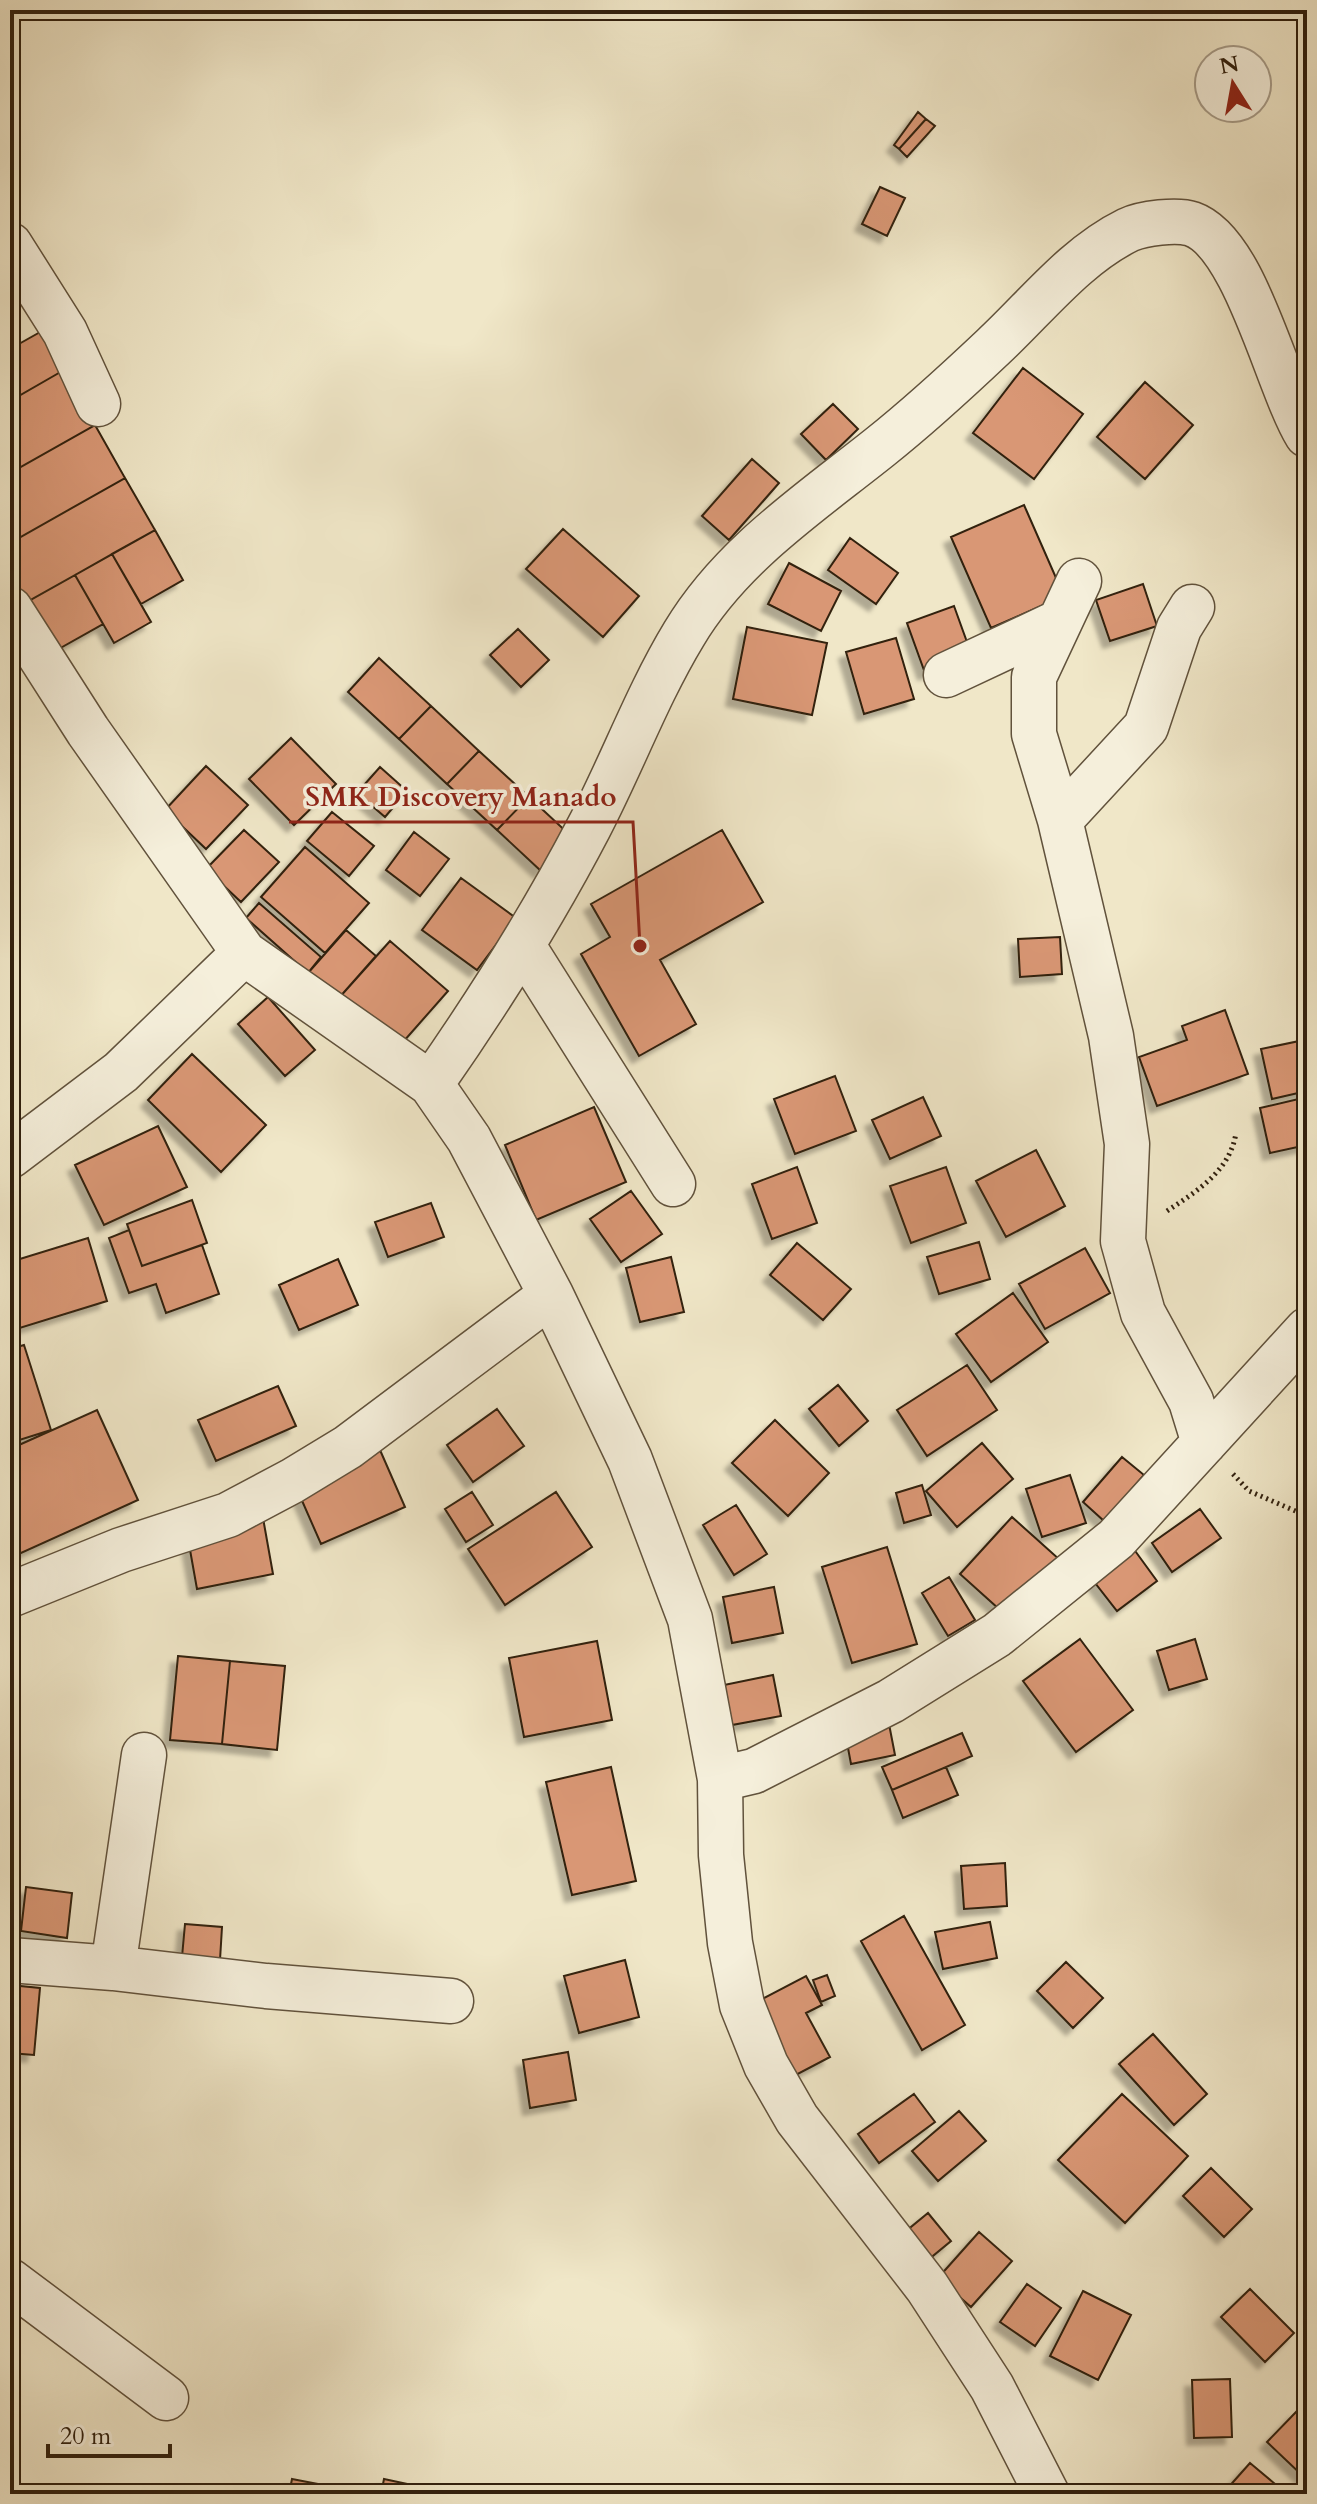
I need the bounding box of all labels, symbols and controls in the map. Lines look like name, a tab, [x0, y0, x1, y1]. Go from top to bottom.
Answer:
north arrow	[1193, 44, 1273, 124]
text: N	[1217, 49, 1242, 82]
callout: SMK Discovery Manado	[289, 770, 633, 822]
text: SMK Discovery Manado	[305, 778, 617, 816]
scale bar	[48, 2408, 170, 2458]
text: 20 m	[60, 2420, 112, 2453]

